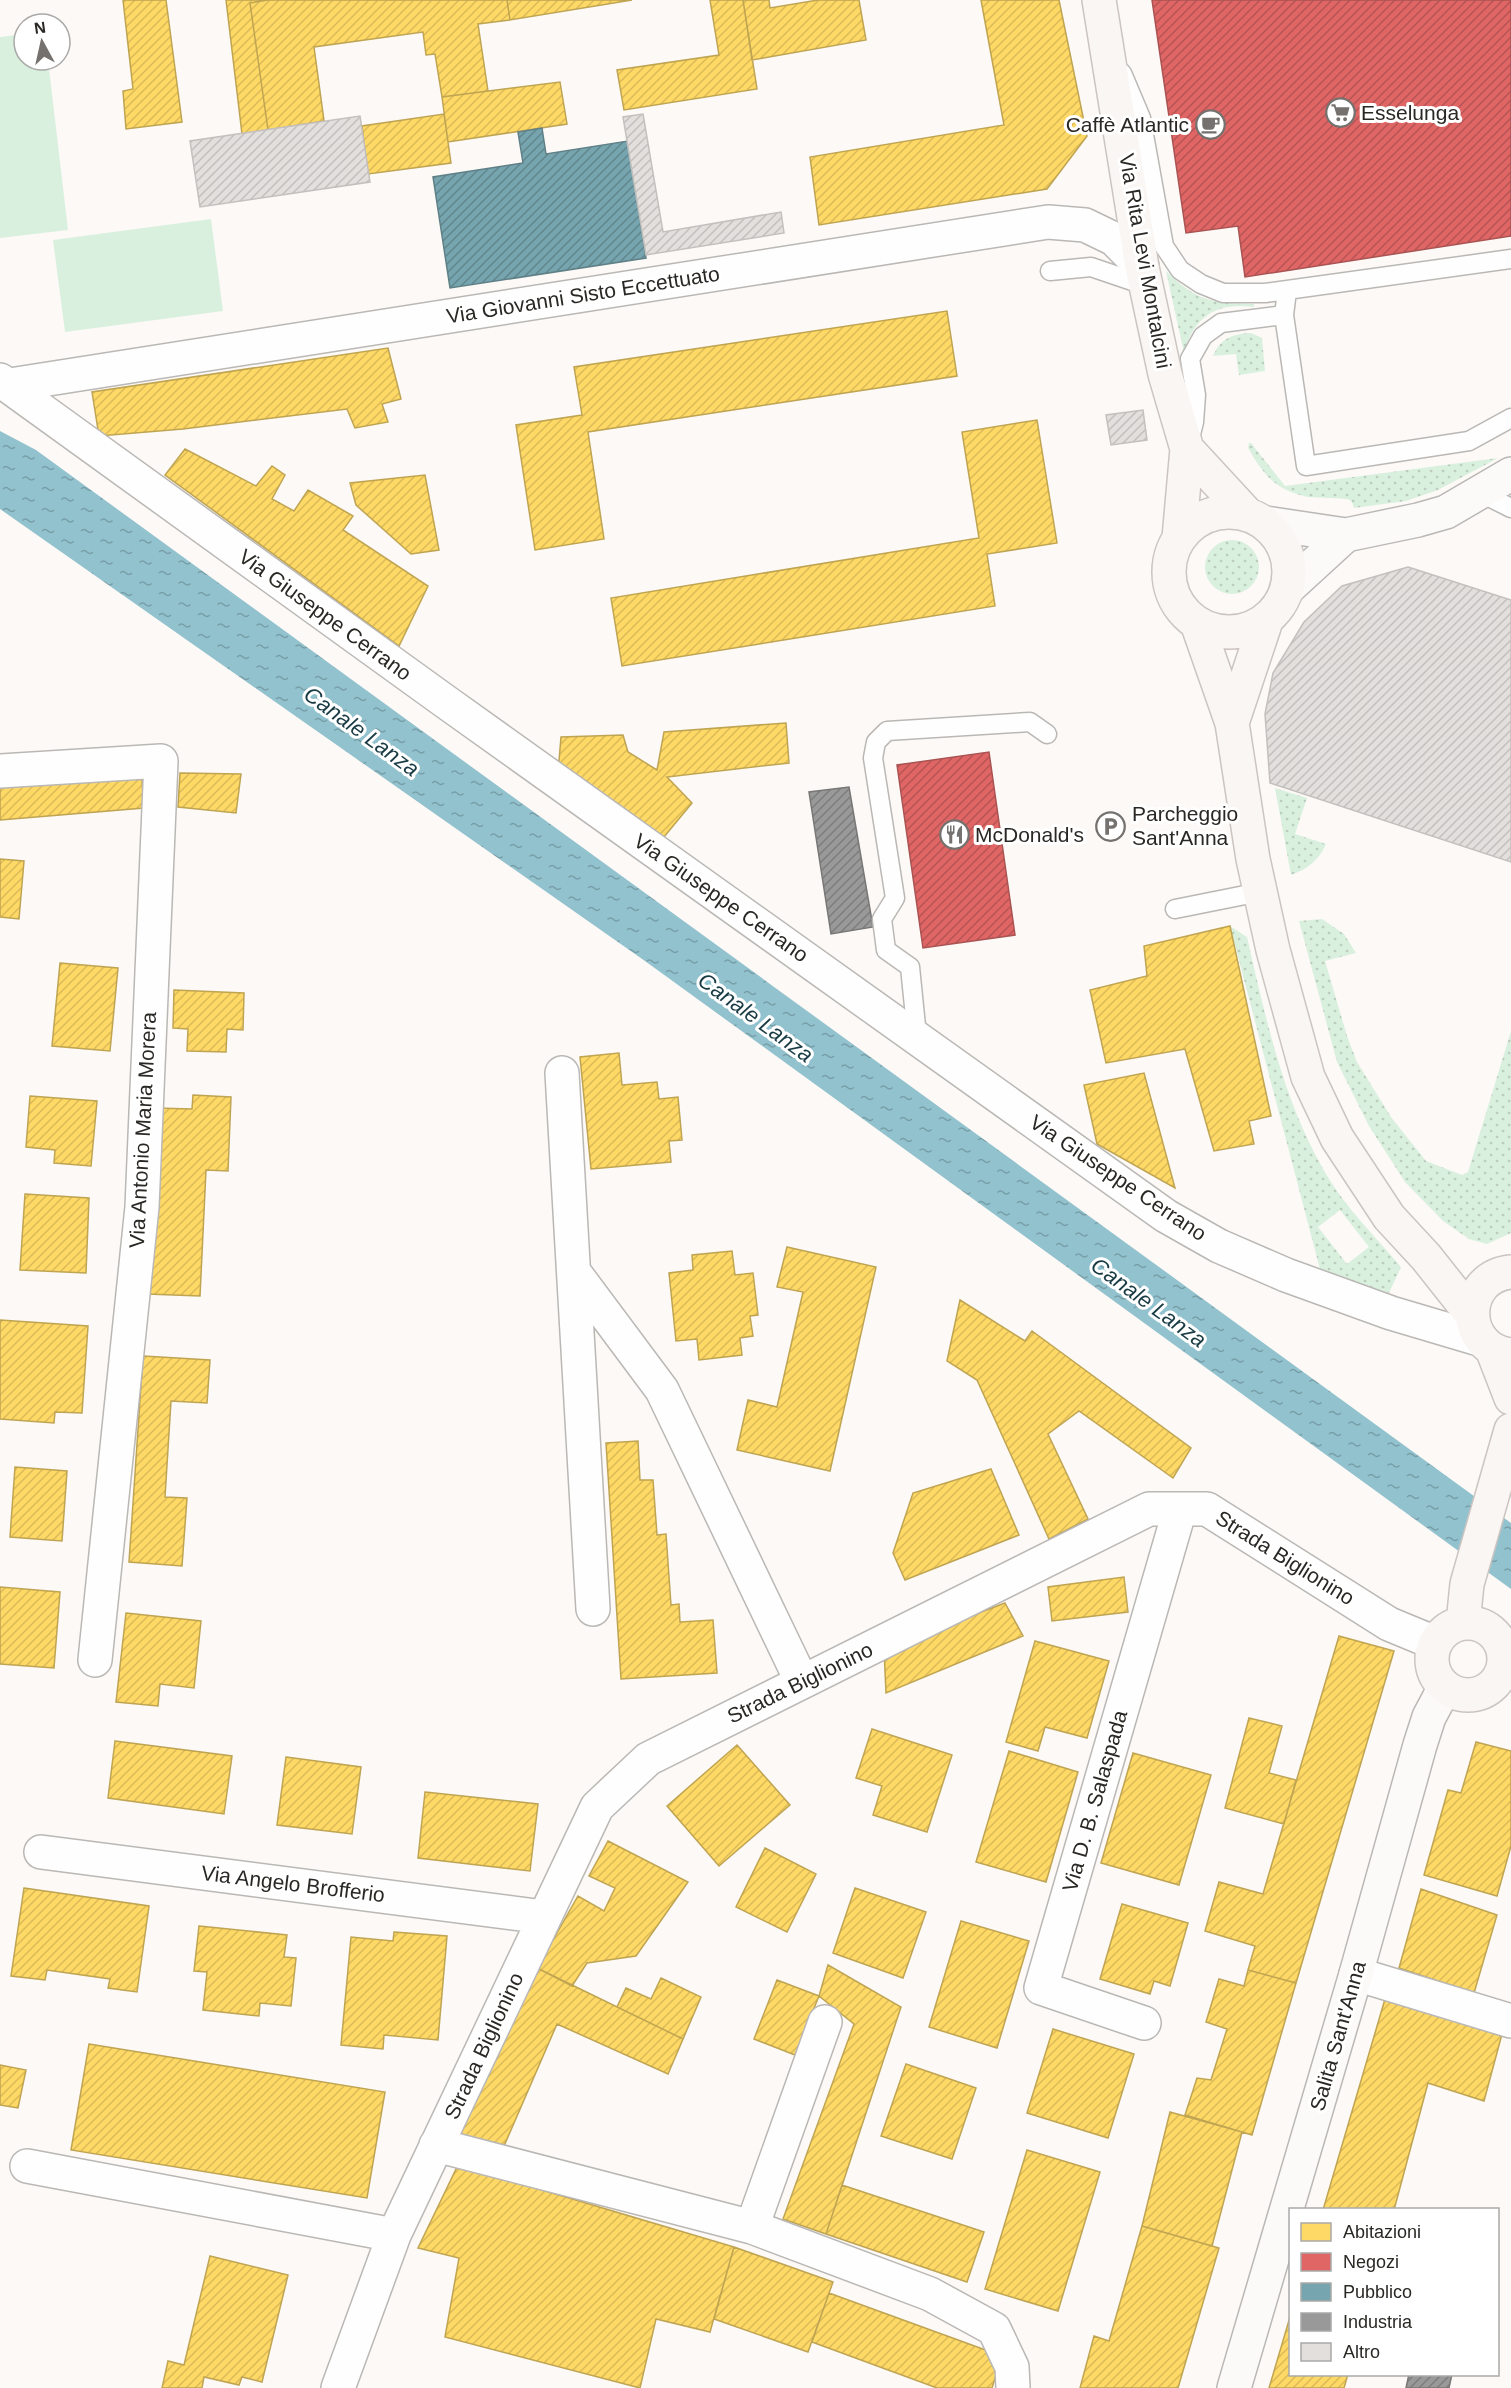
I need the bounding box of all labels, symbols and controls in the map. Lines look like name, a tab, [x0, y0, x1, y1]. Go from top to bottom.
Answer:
north arrow	[12, 12, 72, 72]
text: N	[33, 18, 47, 37]
supermarket icon: Esselunga	[1324, 97, 1356, 129]
place label: Esselunga	[1361, 101, 1459, 124]
cafe icon: Caffè Atlantic	[1194, 109, 1226, 141]
place label: Caffè Atlantic	[1066, 113, 1189, 136]
street label: Via Rita Levi Montalcini	[1115, 152, 1176, 370]
street label: Via Giovanni Sisto Eccettuato	[445, 262, 721, 327]
street label: Via Giuseppe Cerrano	[235, 544, 416, 685]
water label: Canale Lanza	[299, 681, 424, 781]
place label: Parcheggio Sant'Anna	[1132, 802, 1238, 849]
parking icon: Parcheggio Sant'Anna	[1095, 810, 1127, 842]
restaurant icon: McDonald's	[938, 819, 970, 851]
place label: McDonald's	[975, 823, 1084, 846]
street label: Via Giuseppe Cerrano	[630, 829, 813, 966]
water label: Canale Lanza	[693, 967, 818, 1067]
street label: Via Antonio Maria Morera	[125, 1011, 160, 1249]
street label: Via Giuseppe Cerrano	[1026, 1110, 1211, 1245]
water label: Canale Lanza	[1086, 1252, 1211, 1352]
street label: Strada Biglionino	[1212, 1506, 1359, 1609]
street label: Strada Biglionino	[723, 1637, 876, 1728]
street label: Via D. B. Salaspada	[1058, 1707, 1132, 1894]
street label: Via Angelo Brofferio	[200, 1861, 386, 1906]
street label: Salita Sant'Anna	[1305, 1958, 1370, 2113]
street label: Strada Biglionino	[440, 1969, 528, 2123]
legend	[1289, 2208, 1499, 2376]
text: Abitazioni	[1343, 2222, 1421, 2242]
text: Negozi	[1343, 2252, 1399, 2272]
text: Pubblico	[1343, 2282, 1412, 2302]
text: Industria	[1343, 2312, 1413, 2332]
text: Altro	[1343, 2342, 1380, 2362]

